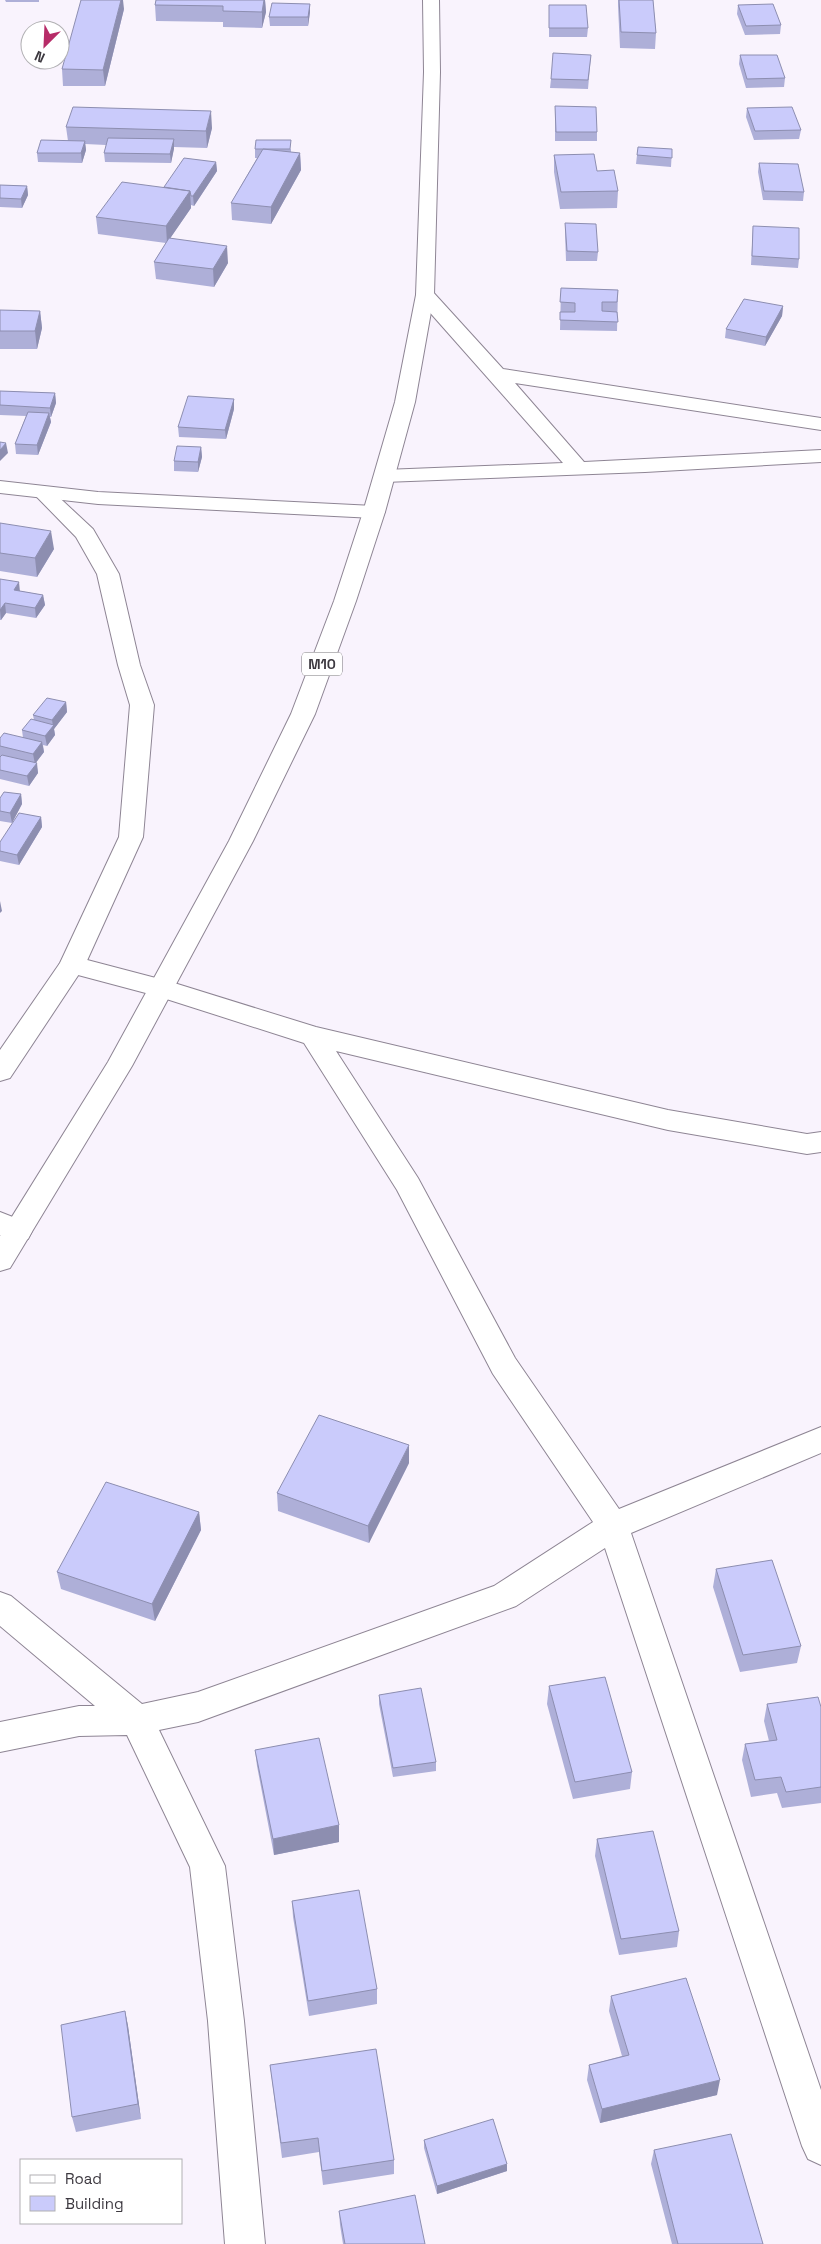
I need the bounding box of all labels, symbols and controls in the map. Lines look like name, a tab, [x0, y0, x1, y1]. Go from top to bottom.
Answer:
north arrow	[20, 20, 70, 70]
text: N	[32, 47, 48, 67]
road number: M10	[302, 652, 342, 676]
legend	[20, 2159, 182, 2224]
text: Road	[65, 2169, 102, 2188]
text: Building	[65, 2194, 124, 2213]

